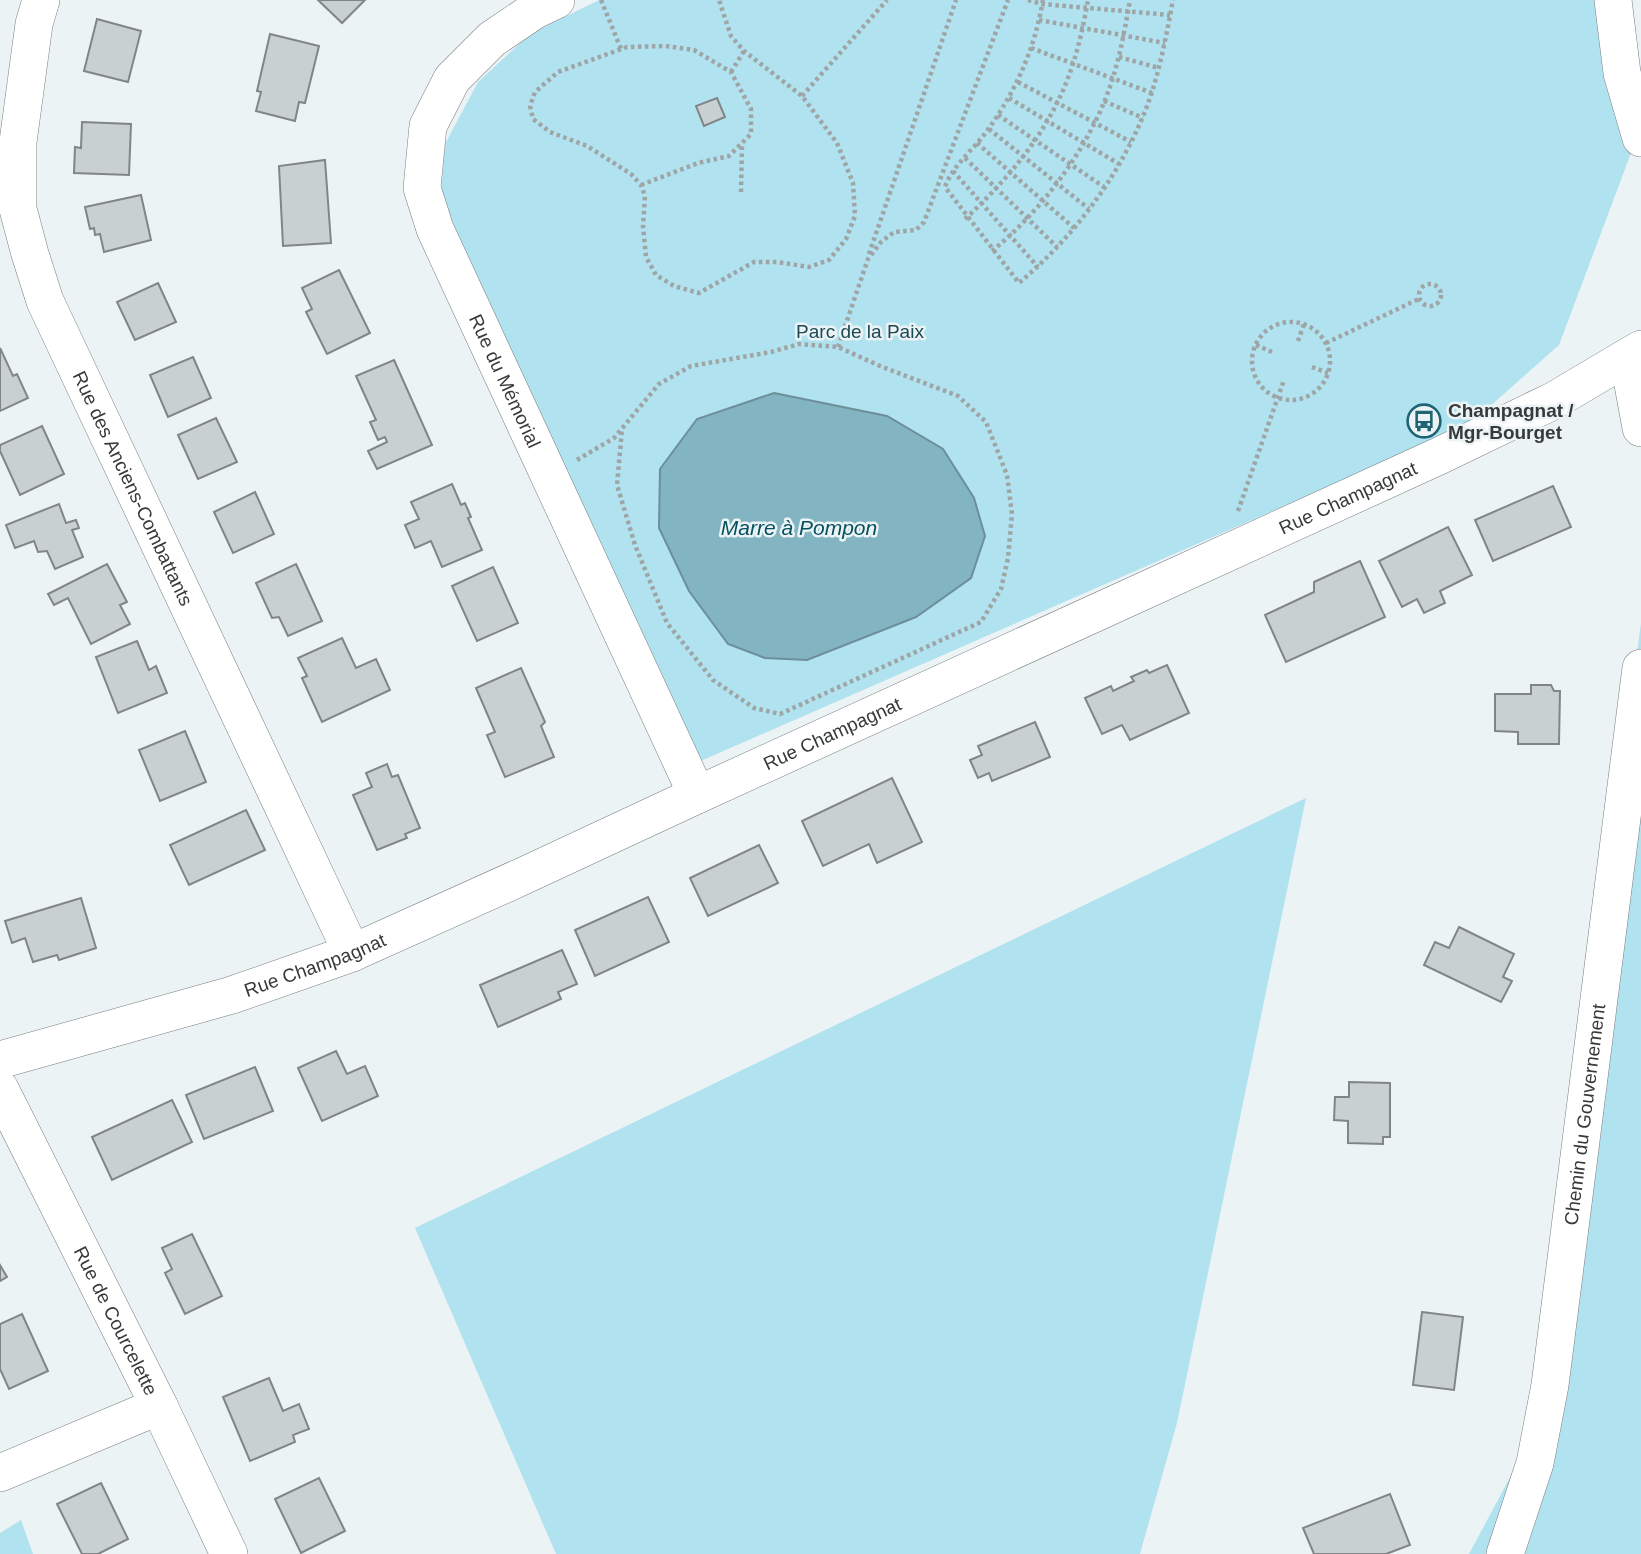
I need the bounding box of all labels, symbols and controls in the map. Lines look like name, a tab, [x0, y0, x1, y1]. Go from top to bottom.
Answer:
street label: Rue du Mémorial	[465, 311, 545, 451]
park label: Parc de la Paix	[796, 321, 924, 342]
street label: Rue des Anciens-Combattants	[69, 368, 197, 609]
place label: Champagnat / Mgr-Bourget	[1448, 400, 1574, 443]
bus stop icon: Champagnat / Mgr-Bourget	[1405, 402, 1443, 440]
street label: Rue Champagnat	[1276, 457, 1421, 538]
water label: Marre à Pompon	[721, 516, 877, 539]
street label: Rue Champagnat	[760, 692, 905, 774]
street label: Rue Champagnat	[241, 929, 389, 1000]
street label: Chemin du Gouvernement	[1560, 1002, 1609, 1226]
street label: Rue de Courcelette	[70, 1243, 162, 1398]

